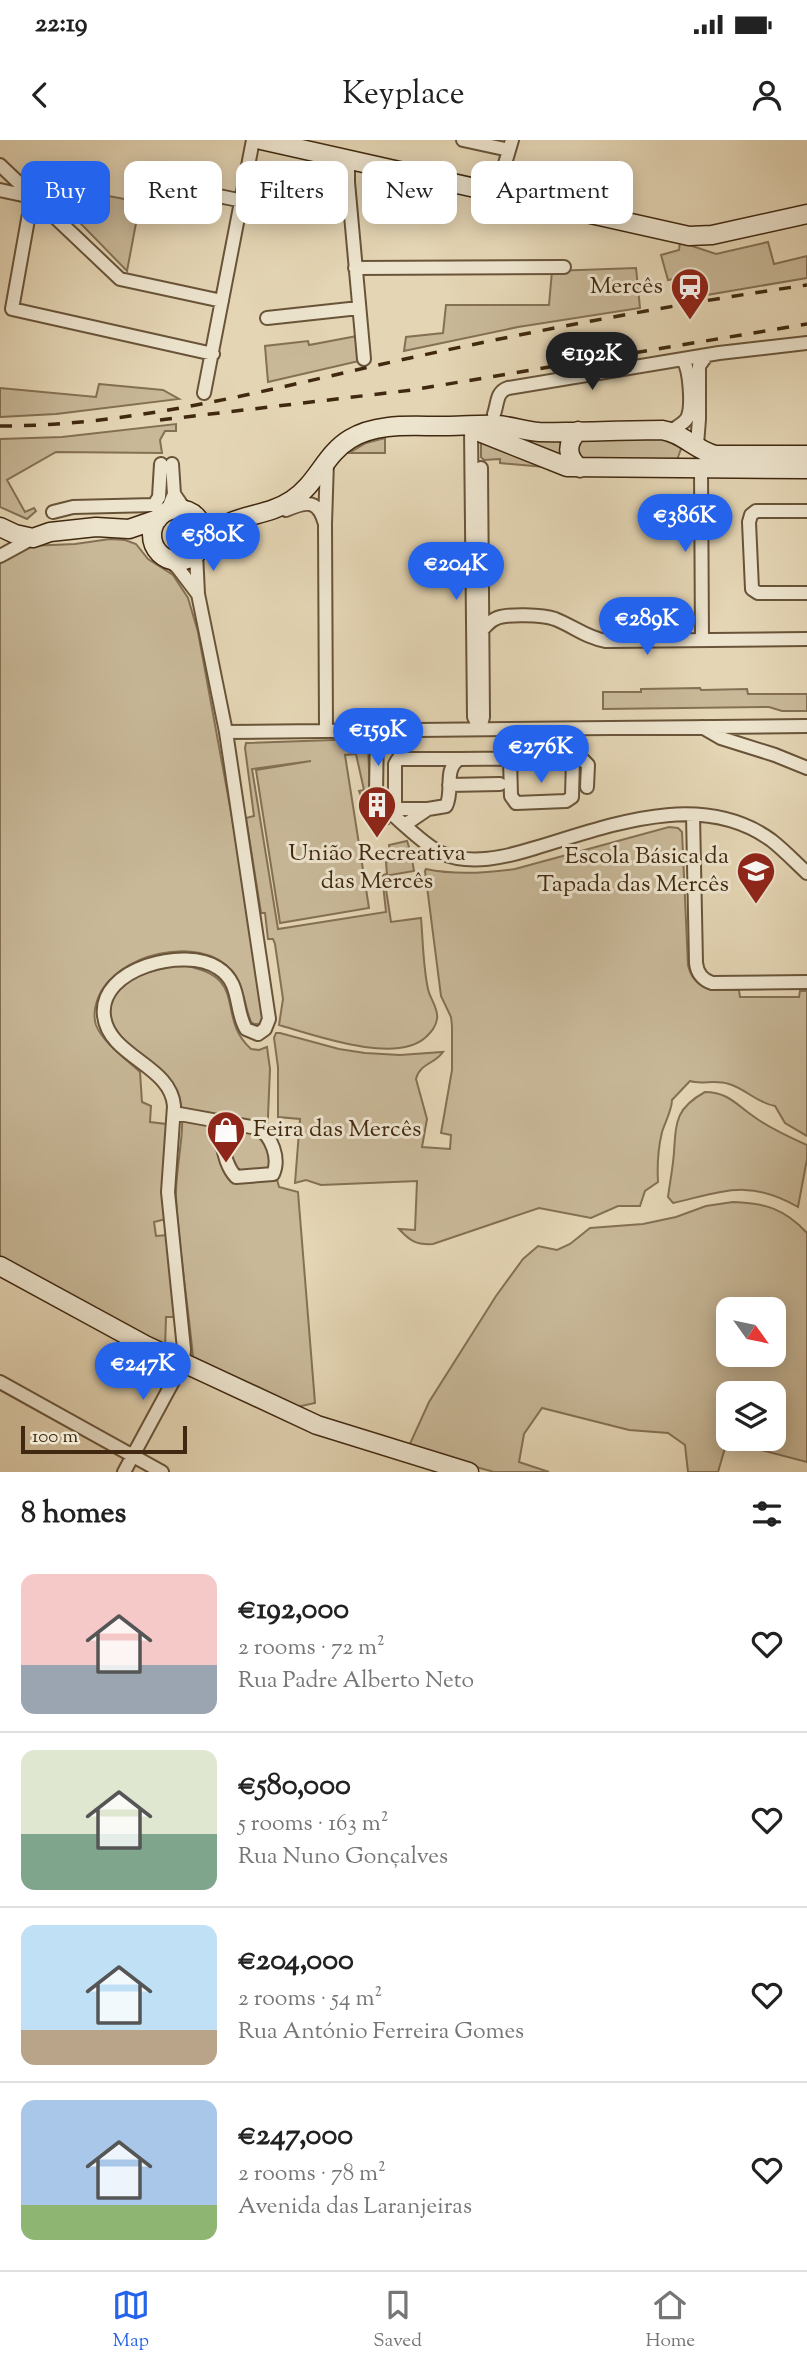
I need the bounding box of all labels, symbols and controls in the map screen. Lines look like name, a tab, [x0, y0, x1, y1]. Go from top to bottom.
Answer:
text: 22:19	[35, 6, 87, 43]
text: Keyplace	[342, 72, 465, 118]
icon: back	[21, 76, 59, 114]
icon: person	[748, 76, 786, 114]
chip: Buy	[21, 161, 110, 224]
chip: Rent	[124, 161, 222, 224]
chip: Filters	[236, 161, 348, 224]
chip: New	[362, 161, 457, 224]
chip: Apartment	[471, 161, 633, 224]
station icon: Mercês	[669, 266, 711, 321]
place label: Mercês	[590, 270, 663, 304]
pin: €192K	[543, 332, 641, 392]
text: €192K	[562, 338, 622, 371]
pin: €386K	[636, 494, 734, 554]
text: €386K	[654, 500, 717, 533]
pin: €580K	[164, 514, 262, 573]
text: €580K	[182, 519, 244, 552]
pin: €204K	[407, 542, 505, 602]
text: €204K	[424, 548, 488, 581]
pin: €289K	[598, 598, 696, 657]
text: €289K	[615, 603, 679, 636]
pin: €159K	[329, 708, 427, 768]
text: €159K	[349, 714, 407, 747]
pin: €276K	[492, 726, 590, 785]
text: €276K	[509, 731, 573, 764]
building icon: União Recreativa das Mercês	[356, 784, 398, 839]
place label: União Recreativa das Mercês	[288, 837, 466, 899]
place label: Escola Básica da Tapada das Mercês	[537, 840, 729, 902]
school or university icon: Escola Básica da Tapada das Mercês	[735, 850, 777, 905]
shop icon: Feira das Mercês	[205, 1109, 247, 1164]
place label: Feira das Mercês	[253, 1113, 422, 1147]
north arrow	[716, 1297, 786, 1367]
map controls	[716, 1297, 786, 1451]
pin: €247K	[94, 1342, 192, 1402]
text: €247K	[111, 1348, 175, 1381]
button: layers	[716, 1381, 786, 1451]
scale bar	[21, 1423, 187, 1455]
text: 100 m	[32, 1424, 78, 1451]
text: 8 homes	[21, 1493, 126, 1536]
icon: filters	[748, 1495, 786, 1533]
text: €192,000	[238, 1589, 349, 1632]
icon: home	[77, 1602, 161, 1686]
icon: heart	[748, 1625, 786, 1663]
text: 2 rooms · 72 m²	[238, 1632, 385, 1665]
text: Rua Padre Alberto Neto	[238, 1665, 474, 1698]
text: €580,000	[238, 1765, 351, 1808]
icon: home	[77, 1778, 161, 1862]
icon: heart	[748, 1801, 786, 1839]
text: 5 rooms · 163 m²	[238, 1808, 388, 1841]
text: Rua Nuno Gonçalves	[238, 1841, 448, 1874]
text: €204,000	[238, 1940, 354, 1983]
icon: home	[77, 1953, 161, 2037]
icon: heart	[748, 1976, 786, 2014]
text: 2 rooms · 54 m²	[238, 1983, 382, 2016]
text: Rua António Ferreira Gomes	[238, 2016, 524, 2049]
text: €247,000	[238, 2115, 353, 2158]
icon: home	[77, 2128, 161, 2212]
icon: heart	[748, 2151, 786, 2189]
text: 2 rooms · 78 m²	[238, 2158, 386, 2191]
text: Avenida das Laranjeiras	[238, 2191, 472, 2224]
tab: Map	[112, 2286, 150, 2355]
tab: Saved	[373, 2286, 422, 2355]
tab: Home	[645, 2286, 695, 2355]

